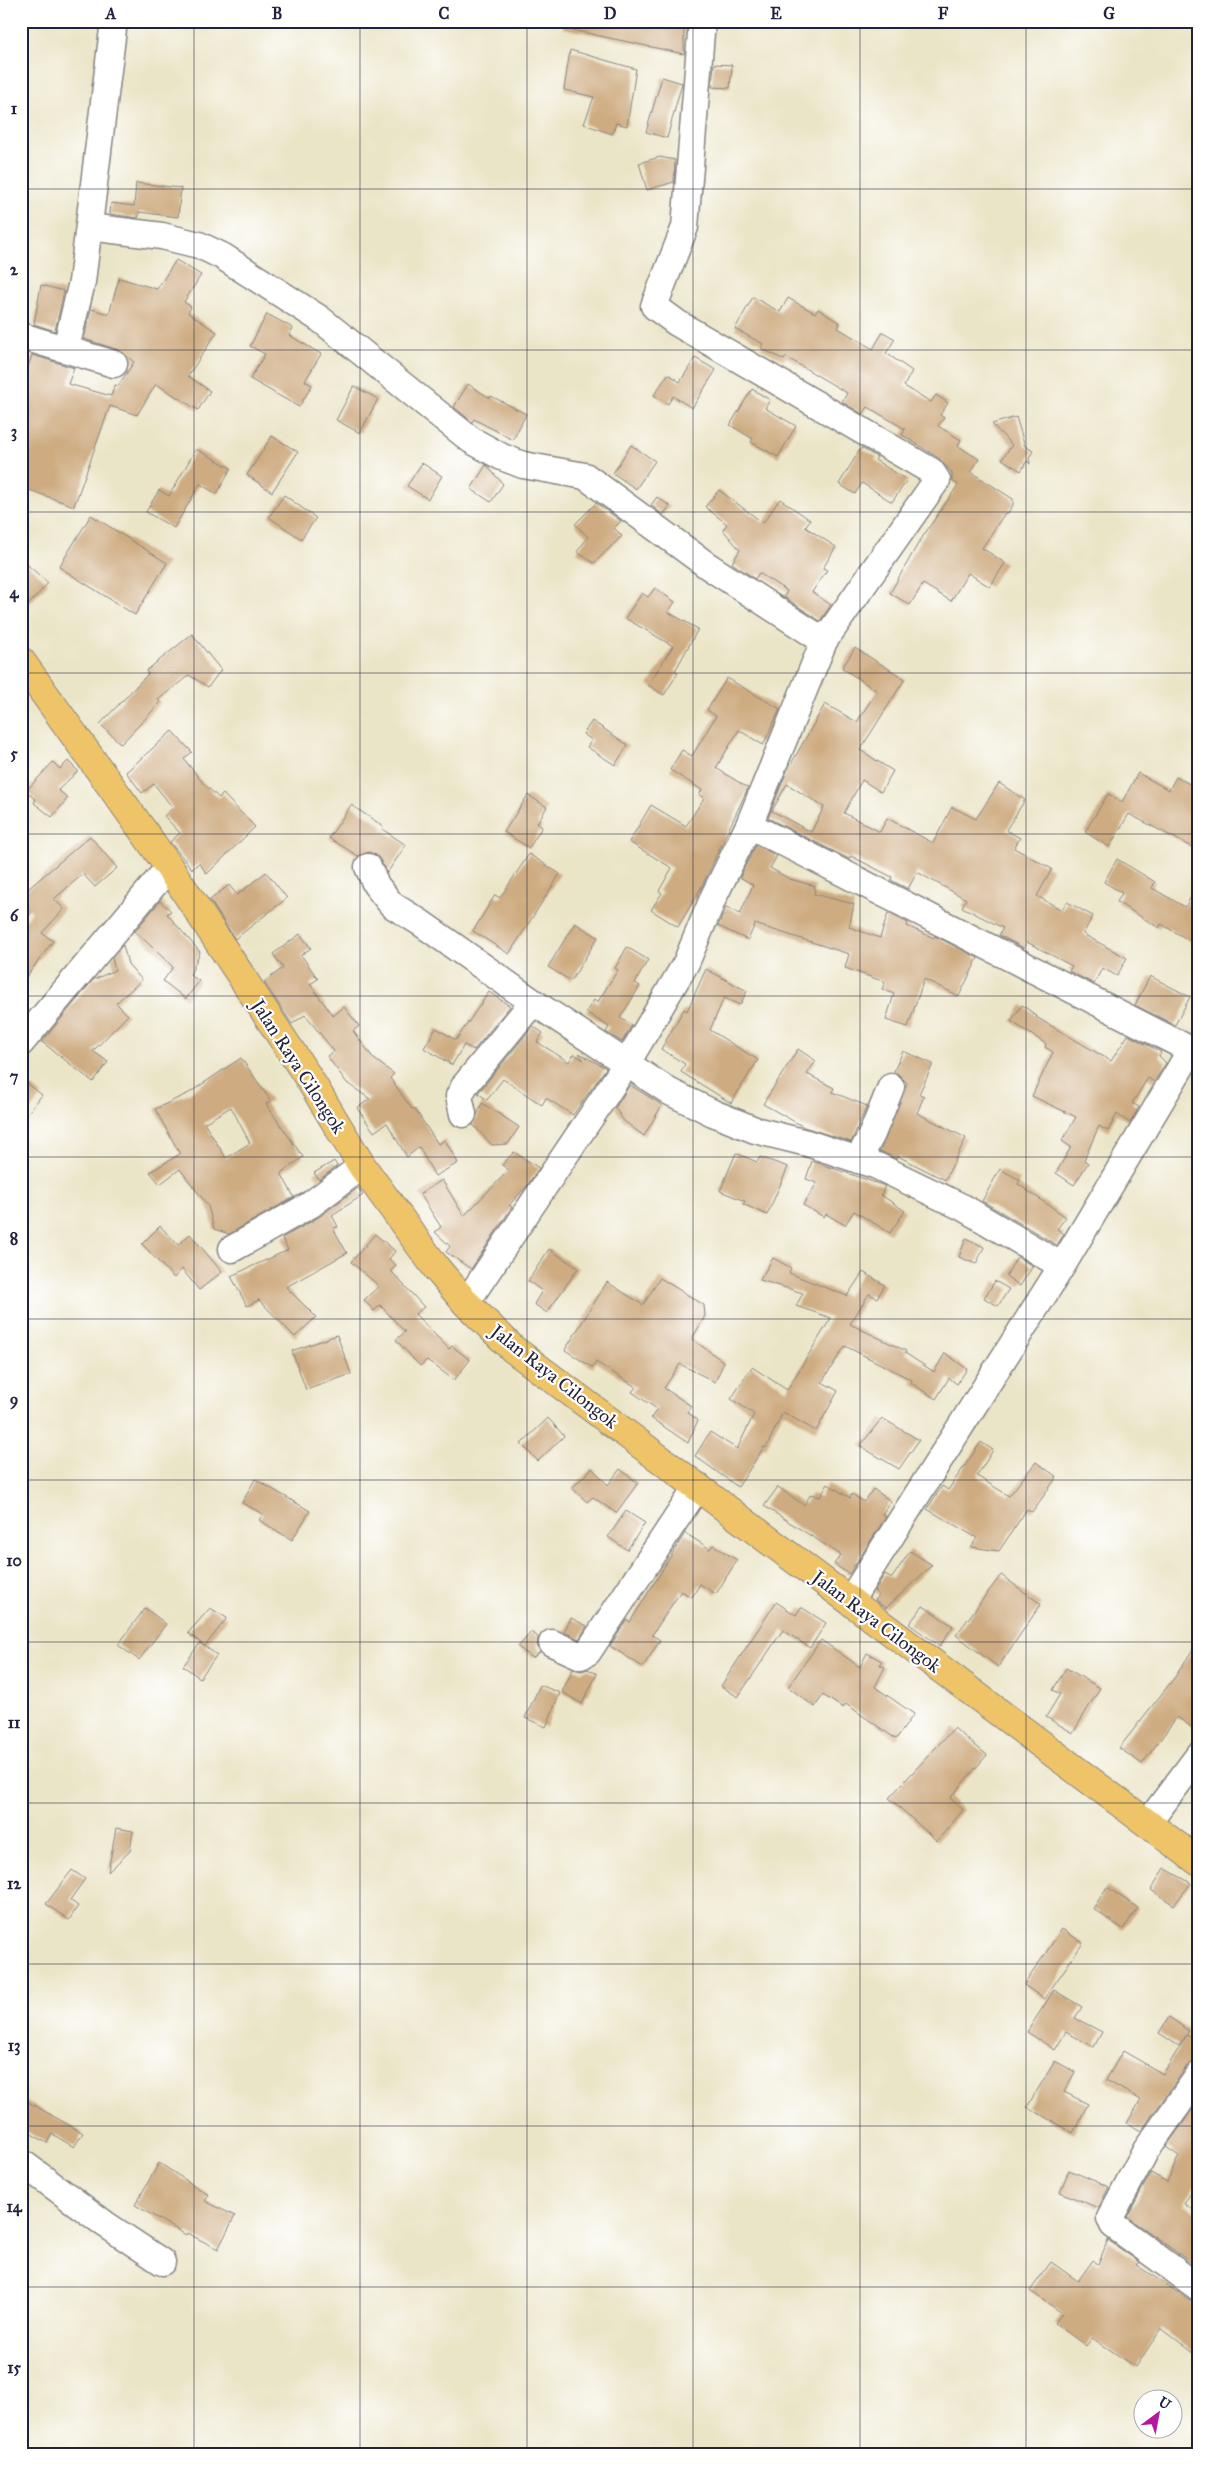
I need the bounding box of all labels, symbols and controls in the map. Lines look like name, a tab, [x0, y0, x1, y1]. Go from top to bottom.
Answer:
text: A	[105, 4, 117, 23]
text: B	[272, 4, 282, 23]
text: C	[439, 4, 450, 23]
text: D	[604, 4, 617, 23]
text: E	[770, 4, 782, 23]
text: F	[938, 4, 949, 23]
text: G	[1103, 4, 1115, 23]
text: 1	[11, 99, 18, 118]
text: 2	[10, 260, 19, 279]
text: 3	[11, 422, 17, 442]
text: 4	[10, 583, 20, 603]
text: 5	[10, 744, 18, 763]
text: 6	[10, 906, 19, 925]
street label: Jalan Raya Cilongok	[245, 993, 351, 1138]
text: 7	[10, 1067, 19, 1086]
text: 8	[10, 1229, 18, 1248]
street label: Jalan Raya Cilongok	[484, 1318, 623, 1434]
text: 9	[10, 1390, 18, 1410]
text: 10	[6, 1551, 22, 1570]
street label: Jalan Raya Cilongok	[806, 1564, 946, 1678]
text: 11	[8, 1713, 21, 1732]
text: 12	[7, 1874, 22, 1893]
text: 13	[8, 2036, 20, 2056]
text: 14	[6, 2197, 23, 2217]
text: 15	[7, 2358, 21, 2377]
north arrow	[1132, 2388, 1182, 2438]
text: U	[1155, 2393, 1175, 2414]

